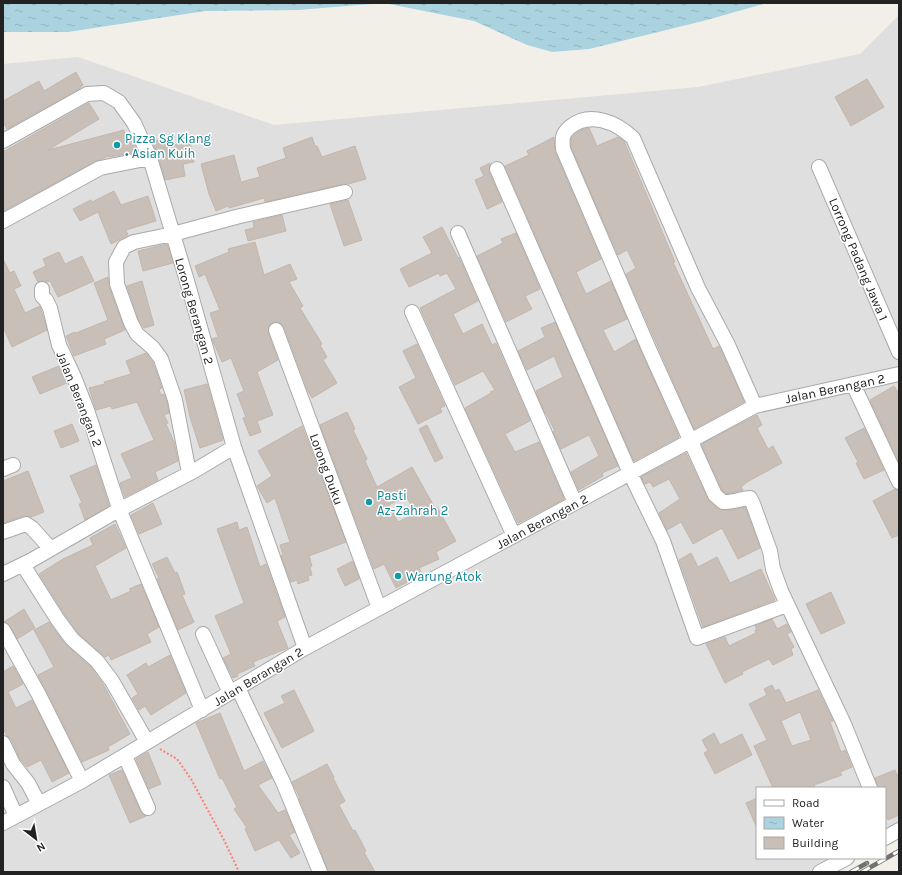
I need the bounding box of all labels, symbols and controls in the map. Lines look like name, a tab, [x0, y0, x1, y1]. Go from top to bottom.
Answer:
place label: Pizza Sg Klang • Asian Kuih	[125, 131, 211, 161]
marker: Pizza Sg Klang • Asian Kuih	[112, 140, 122, 150]
street label: Lorrong Padang Jawa 1	[826, 196, 891, 323]
street label: Lorong Berangan 2	[172, 256, 217, 366]
street label: Jalan Berangan 2	[54, 349, 106, 449]
street label: Jalan Berangan 2	[784, 371, 886, 406]
street label: Lorong Duku	[307, 431, 346, 507]
place label: Pasti Az-Zahrah 2	[377, 488, 448, 518]
street label: Jalan Berangan 2	[494, 491, 591, 552]
marker: Pasti Az-Zahrah 2	[364, 497, 374, 507]
place label: Warung Atok	[406, 569, 482, 584]
marker: Warung Atok	[393, 571, 403, 581]
street label: Jalan Berangan 2	[211, 644, 306, 709]
legend	[756, 787, 886, 859]
text: Road	[792, 796, 820, 810]
text: Water	[792, 816, 825, 830]
north arrow	[16, 819, 56, 859]
text: Building	[792, 836, 839, 850]
text: N	[34, 840, 48, 855]

